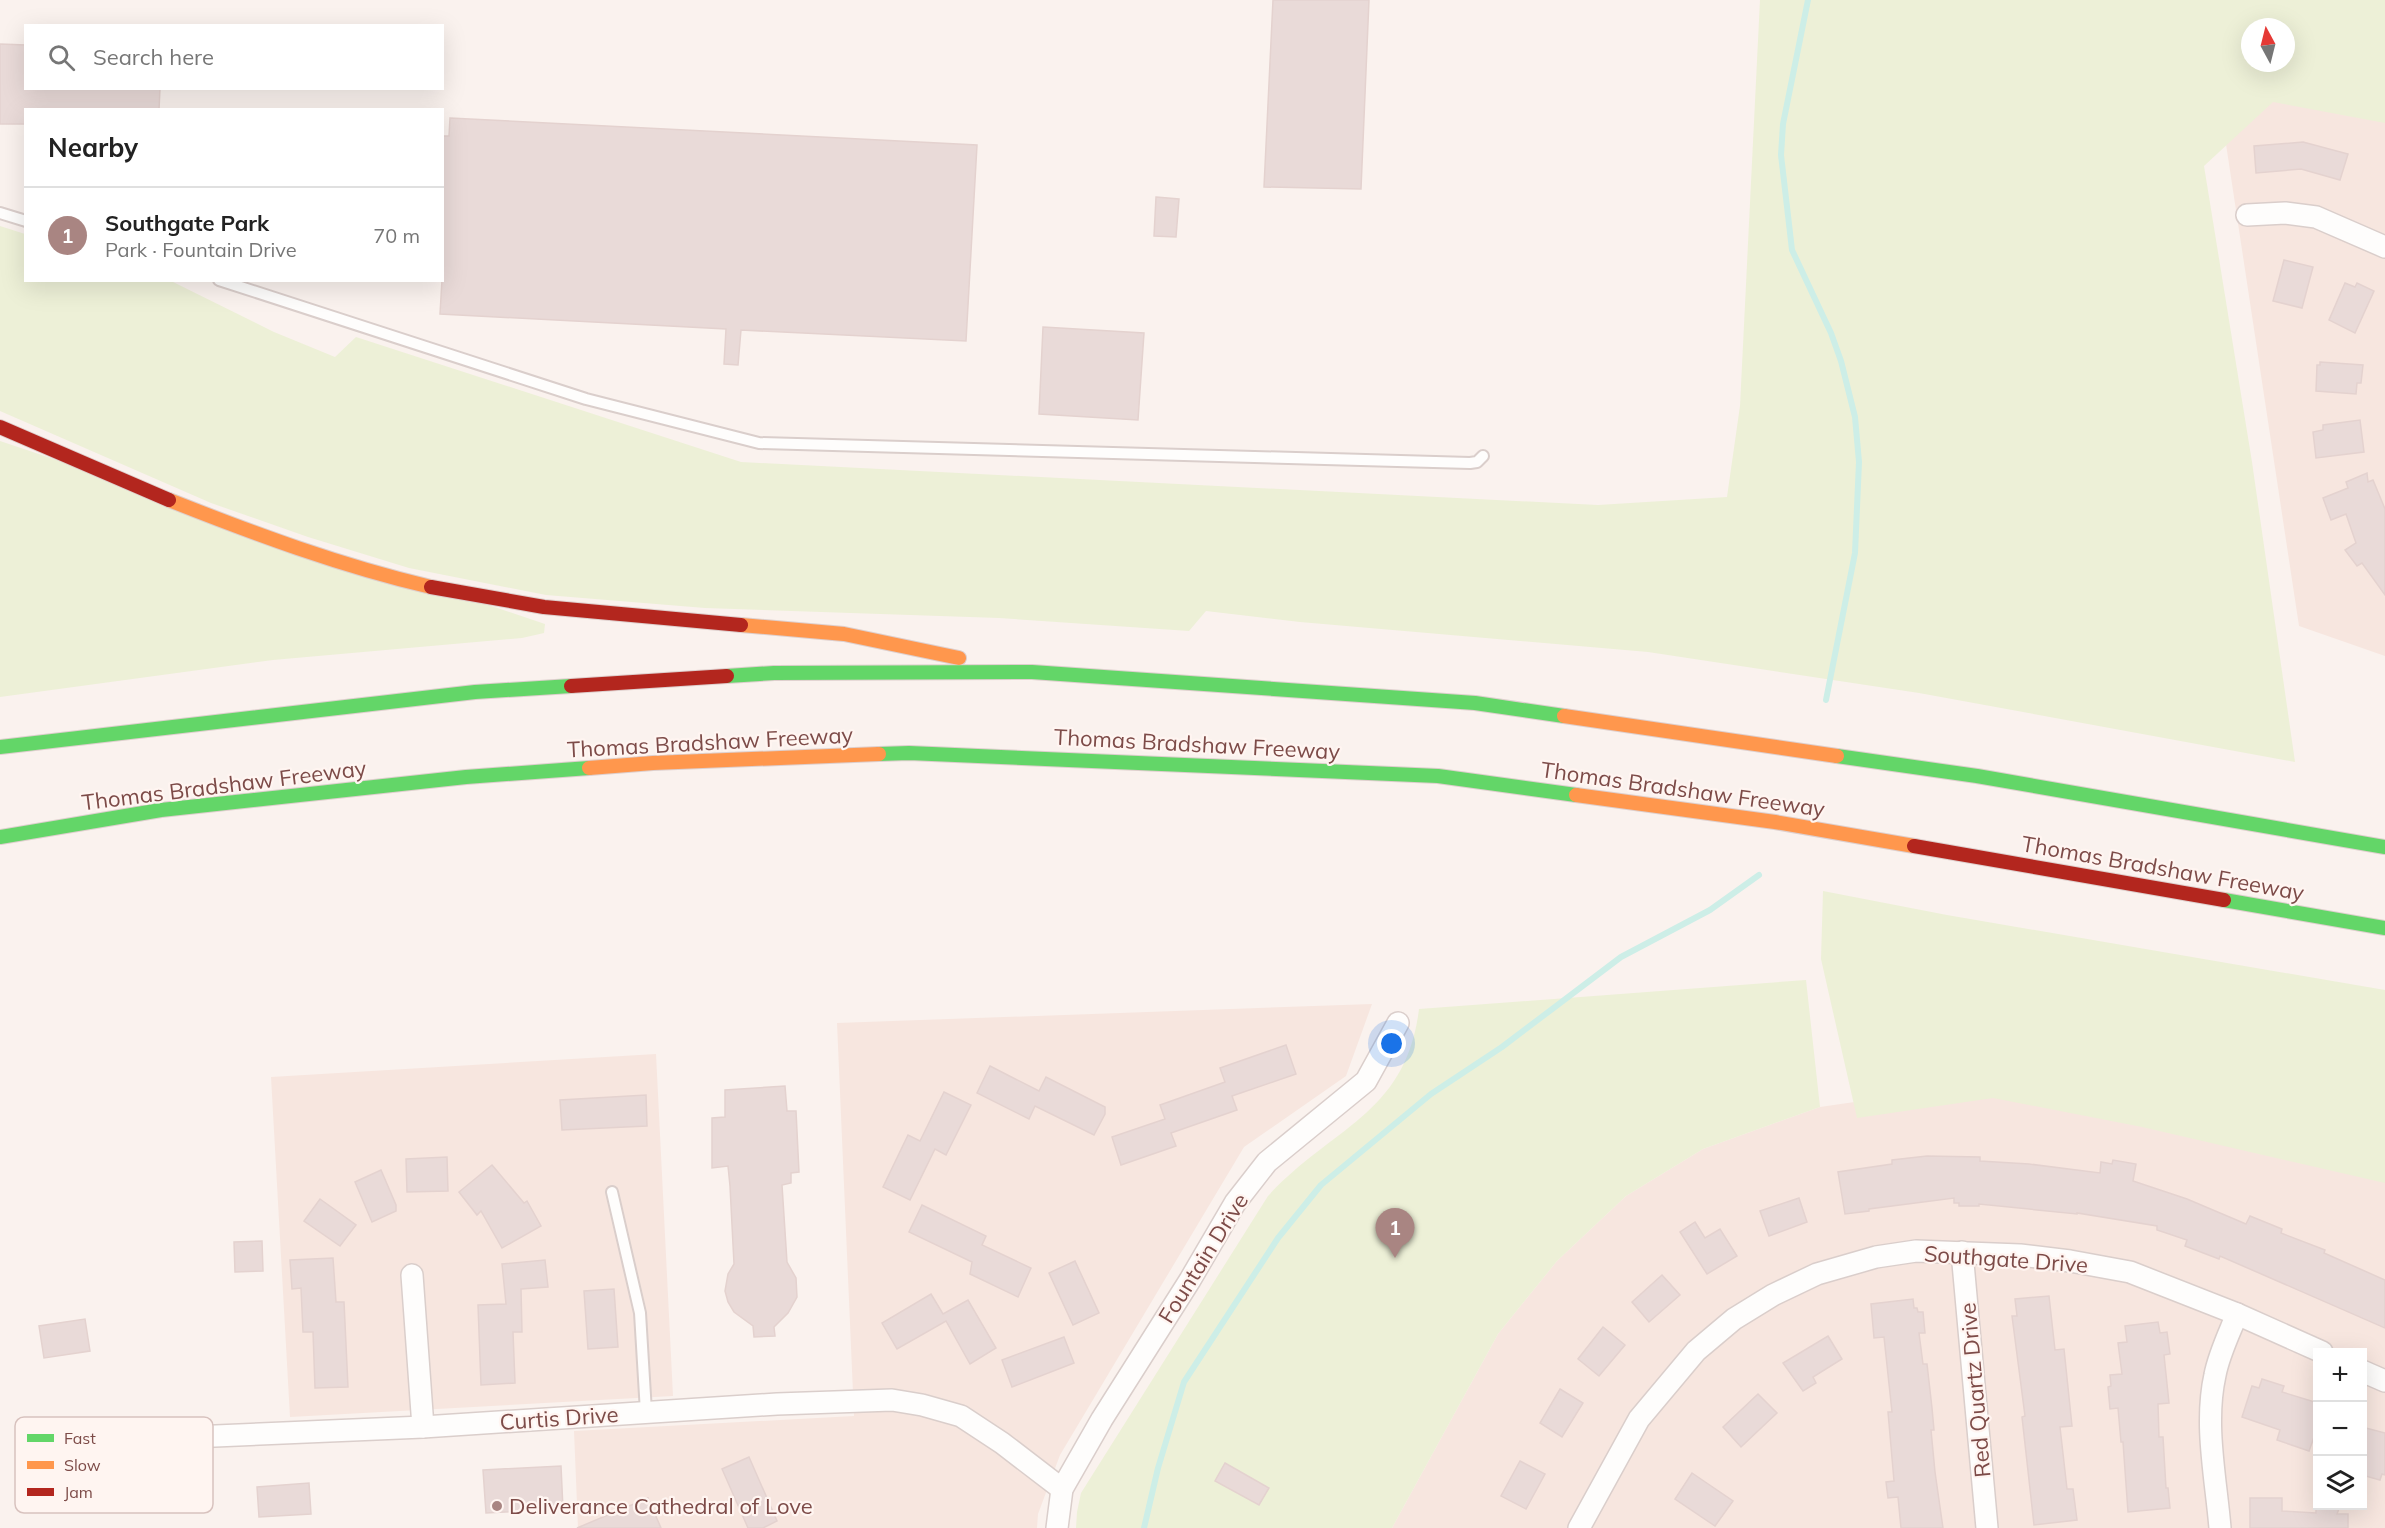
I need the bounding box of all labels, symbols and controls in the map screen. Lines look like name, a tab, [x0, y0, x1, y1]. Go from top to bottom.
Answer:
north arrow	[2241, 18, 2295, 72]
search box	[24, 24, 444, 90]
icon: search	[45, 41, 78, 74]
text: Search here	[93, 43, 214, 71]
text: Nearby	[48, 131, 138, 164]
text: Southgate Park	[105, 209, 269, 237]
text: 1	[62, 223, 74, 248]
text: 70 m	[373, 223, 420, 248]
text: Park · Fountain Drive	[105, 237, 297, 262]
street label: Thomas Bradshaw Freeway	[566, 721, 854, 763]
street label: Thomas Bradshaw Freeway	[1053, 723, 1341, 765]
street label: Thomas Bradshaw Freeway	[80, 754, 368, 816]
street label: Thomas Bradshaw Freeway	[1539, 755, 1827, 823]
street label: Thomas Bradshaw Freeway	[2020, 829, 2307, 907]
your location	[1377, 1029, 1406, 1058]
street label: Fountain Drive	[1152, 1188, 1254, 1328]
pin: 1	[1376, 1208, 1414, 1258]
street label: Southgate Drive	[1923, 1239, 2089, 1279]
street label: Red Quartz Drive	[1953, 1301, 1997, 1479]
map controls	[2313, 1348, 2367, 1510]
button: +	[2313, 1348, 2367, 1402]
street label: Curtis Drive	[499, 1400, 619, 1436]
button: −	[2313, 1402, 2367, 1456]
legend	[15, 1417, 213, 1513]
text: Fast	[64, 1428, 96, 1448]
text: Slow	[64, 1455, 101, 1475]
button: layers	[2313, 1456, 2367, 1510]
text: Jam	[64, 1482, 93, 1502]
place label: Deliverance Cathedral of Love	[509, 1492, 813, 1520]
marker: Deliverance Cathedral of Love	[490, 1499, 504, 1513]

